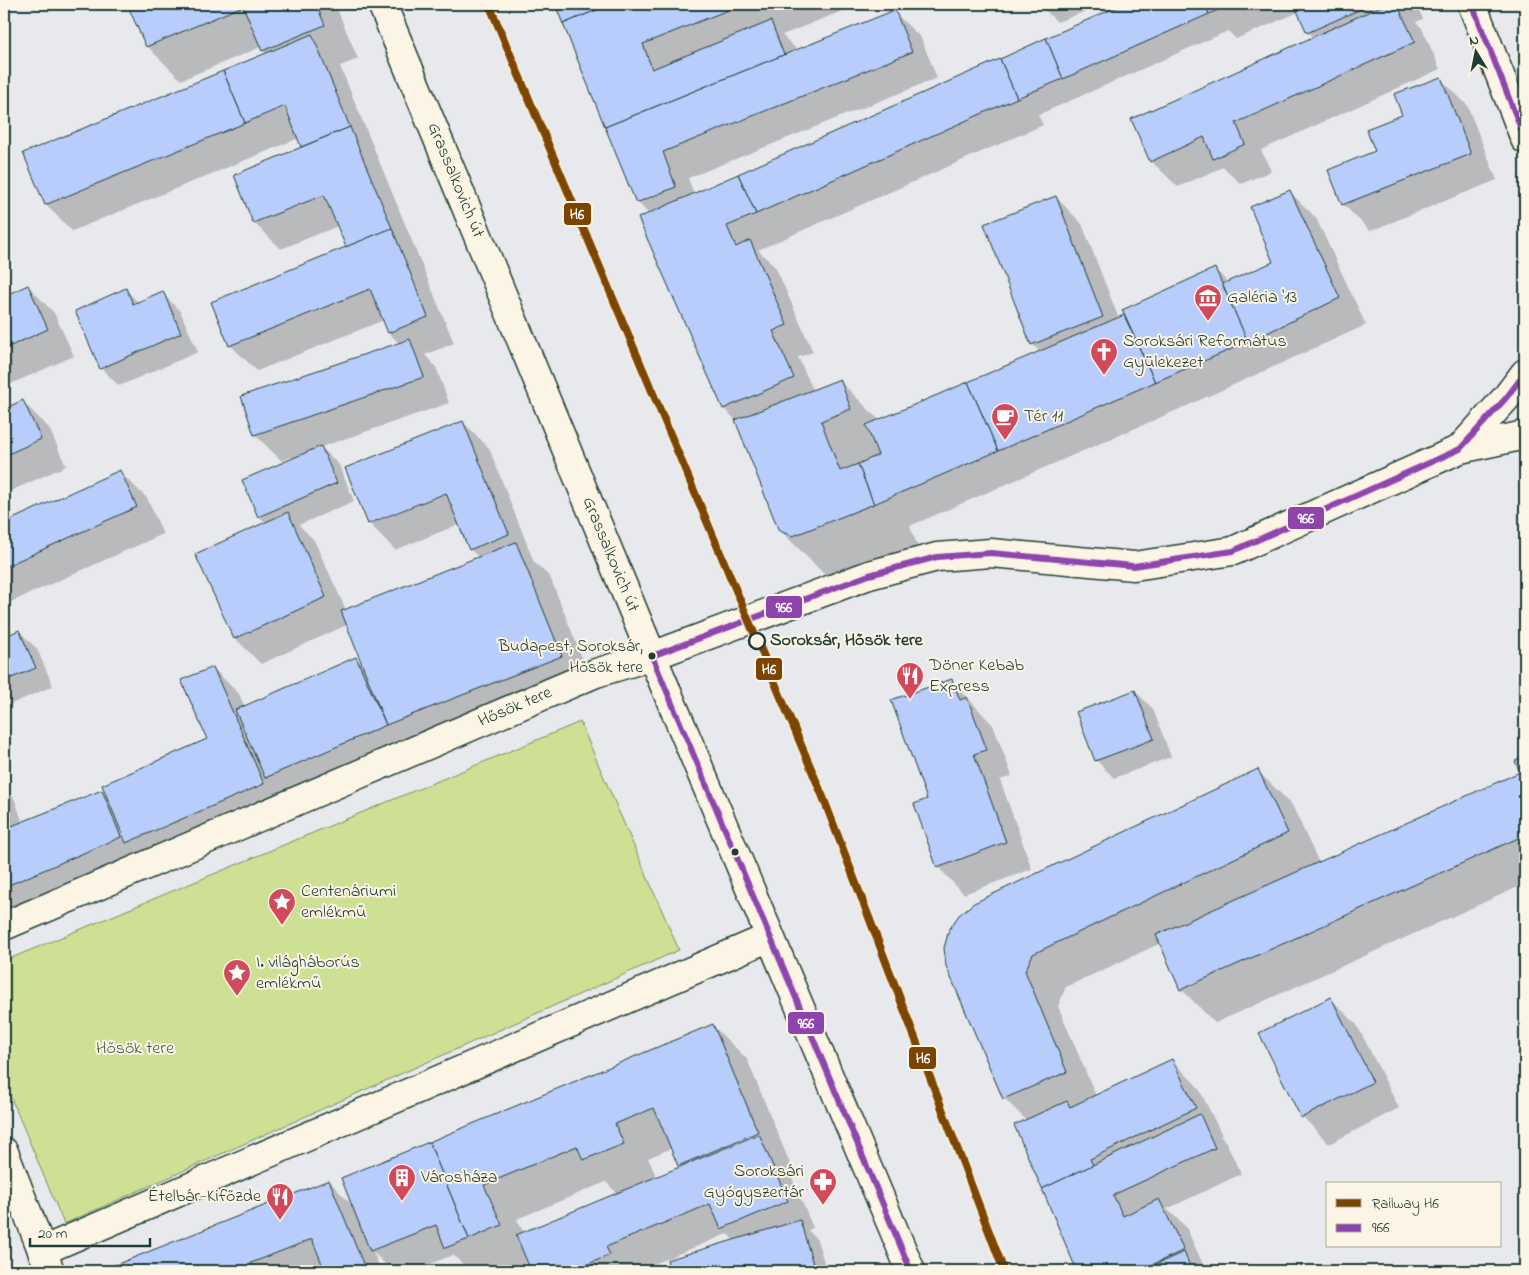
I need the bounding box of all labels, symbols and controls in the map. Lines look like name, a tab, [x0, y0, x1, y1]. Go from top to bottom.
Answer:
north arrow	[1452, 28, 1502, 78]
text: N	[1468, 30, 1480, 52]
street label: Grassalkovich út	[420, 119, 491, 242]
line badge: H6	[563, 202, 592, 226]
text: H6	[570, 205, 585, 226]
museum icon: Galéria '13	[1193, 283, 1223, 322]
place label: Galéria '13	[1227, 285, 1297, 311]
place label: Soroksári Református Gyülekezet	[1123, 329, 1287, 376]
church icon: Soroksári Református Gyülekezet	[1089, 337, 1119, 376]
cafe icon: Tér 11	[990, 402, 1020, 441]
place label: Tér 11	[1024, 404, 1063, 430]
street label: Grassalkovich út	[575, 493, 645, 616]
line badge: 966	[1287, 506, 1325, 530]
text: 966	[1297, 509, 1315, 530]
line badge: 966	[765, 595, 803, 619]
text: 966	[775, 598, 793, 619]
place label: Soroksár, Hősök tere	[770, 628, 924, 654]
marker: Soroksár, Hősök tere	[748, 632, 766, 650]
place label: Budapest, Soroksár, Hősök tere	[498, 634, 643, 680]
marker: Budapest, Soroksár, Hősök tere	[647, 651, 657, 661]
place label: Döner Kebab Express	[928, 653, 1025, 700]
line badge: H6	[755, 657, 783, 681]
text: H6	[762, 660, 777, 681]
restaurant icon: Döner Kebab Express	[895, 661, 925, 700]
street label: Hősök tere	[474, 680, 557, 735]
unlabelled marker	[730, 847, 740, 857]
place label: Centenáriumi emlékmű	[301, 879, 396, 926]
place icon: Centenáriumi emlékmű	[267, 887, 297, 926]
place label: I. világháborús emlékmű	[256, 950, 360, 997]
place icon: I. világháborús emlékmű	[222, 958, 252, 997]
line badge: 966	[787, 1011, 825, 1035]
text: 966	[797, 1014, 815, 1035]
park label: Hősök tere	[96, 1036, 175, 1062]
line badge: H6	[908, 1046, 937, 1070]
text: H6	[916, 1049, 931, 1070]
place label: Soroksári Gyógyszertár	[704, 1159, 804, 1207]
building icon: Városháza	[387, 1163, 417, 1202]
place label: Városháza	[420, 1165, 498, 1191]
pharmacy icon: Soroksári Gyógyszertár	[808, 1167, 838, 1206]
restaurant icon: Ételbár-Kifőzde	[265, 1182, 295, 1221]
legend	[1326, 1182, 1502, 1248]
place label: Ételbár-Kifőzde	[148, 1184, 262, 1210]
text: Railway H6	[1372, 1193, 1439, 1216]
scale bar	[30, 1215, 150, 1247]
text: 966	[1372, 1217, 1390, 1239]
text: 20 m	[38, 1223, 68, 1245]

